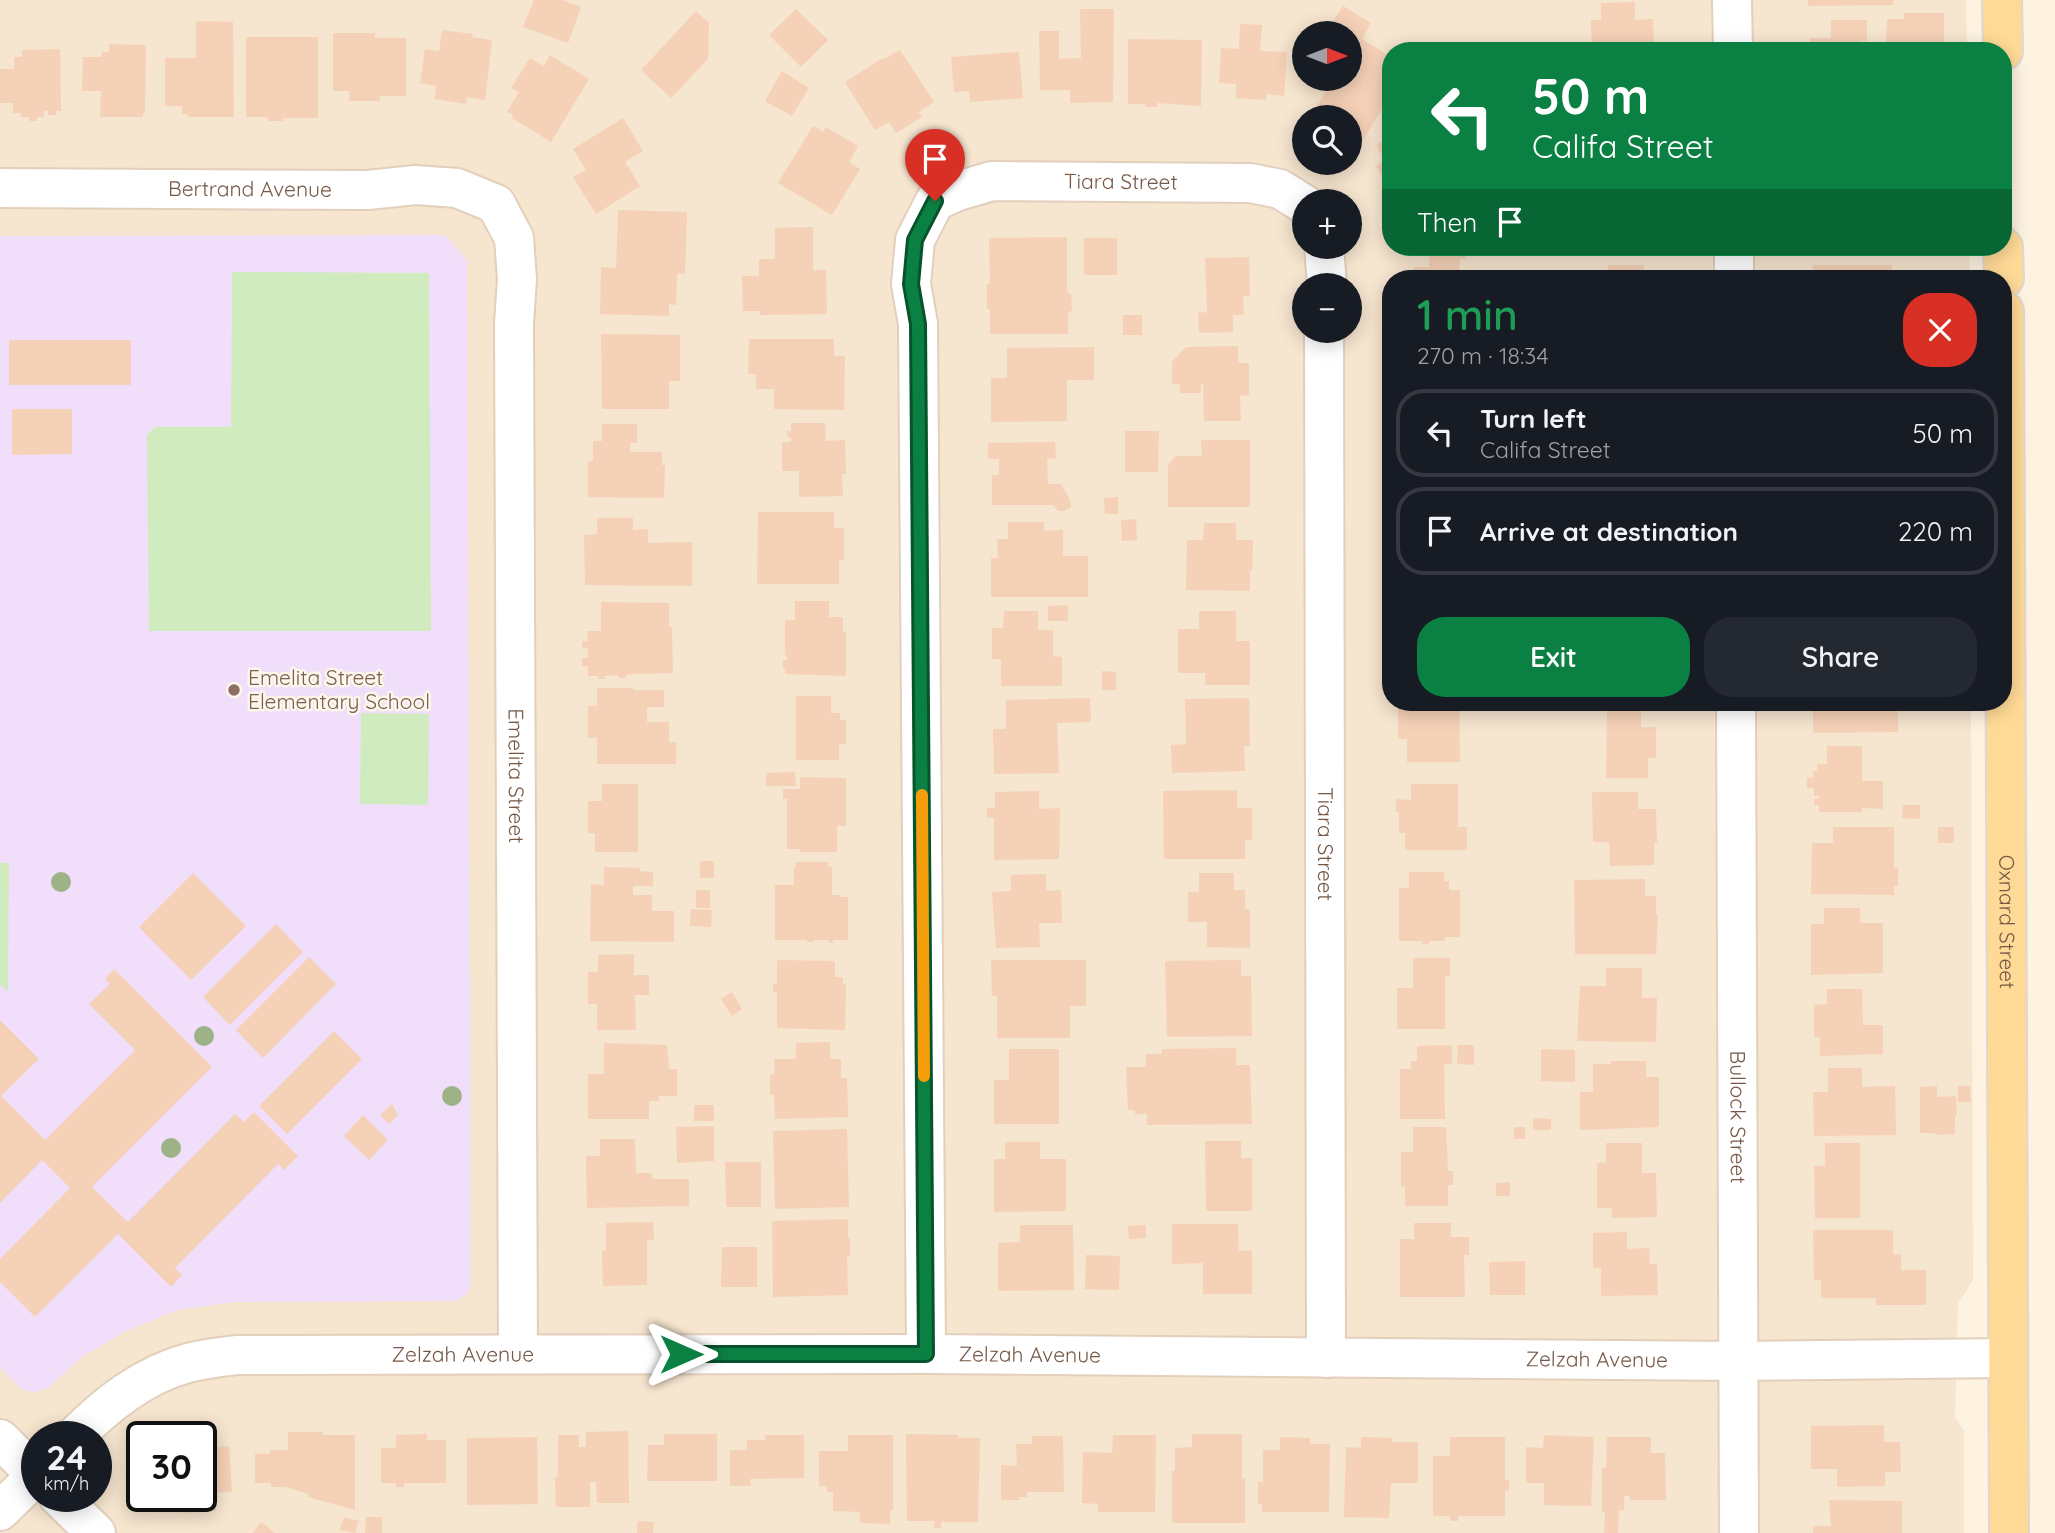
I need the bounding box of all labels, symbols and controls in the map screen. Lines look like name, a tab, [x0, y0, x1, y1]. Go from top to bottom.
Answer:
north arrow	[1292, 21, 1362, 91]
map controls	[1292, 21, 1362, 343]
text: 50 m	[1532, 65, 1649, 126]
icon: left	[1417, 70, 1508, 161]
button: search	[1292, 105, 1362, 175]
text: Califa Street	[1532, 126, 1714, 166]
pin	[905, 129, 965, 201]
icon: arrive	[916, 140, 954, 178]
street label: Tiara Street	[1064, 168, 1178, 194]
street label: Bertrand Avenue	[168, 175, 332, 202]
button: +	[1292, 189, 1362, 259]
icon: arrive	[1491, 203, 1529, 241]
text: Then	[1417, 206, 1477, 239]
button: −	[1292, 273, 1362, 343]
text: 1 min	[1417, 288, 1518, 341]
button: close	[1903, 293, 1977, 367]
text: 270 m · 18:34	[1417, 341, 1549, 370]
text: Turn left	[1480, 402, 1587, 435]
icon: left	[1421, 414, 1459, 452]
text: 50 m	[1913, 417, 1973, 450]
text: Califa Street	[1480, 435, 1611, 464]
icon: arrive	[1421, 512, 1459, 550]
text: Arrive at destination	[1480, 515, 1738, 548]
text: 220 m	[1898, 515, 1973, 548]
button: Exit	[1417, 617, 1690, 697]
button: Share	[1704, 617, 1977, 697]
place label: Emelita Street Elementary School	[248, 664, 430, 714]
marker: Emelita Street Elementary School	[226, 682, 242, 698]
street label: Emelita Street	[503, 708, 530, 844]
street label: Tiara Street	[1313, 787, 1339, 901]
street label: Oxnard Street	[1994, 855, 2021, 989]
street label: Bullock Street	[1725, 1050, 1752, 1184]
position arrow	[644, 1317, 718, 1391]
street label: Zelzah Avenue	[958, 1340, 1101, 1368]
street label: Zelzah Avenue	[392, 1341, 534, 1367]
street label: Zelzah Avenue	[1525, 1345, 1668, 1372]
speed limit sign: 30	[126, 1421, 217, 1512]
text: 24	[46, 1435, 87, 1479]
text: km/h	[44, 1472, 89, 1495]

